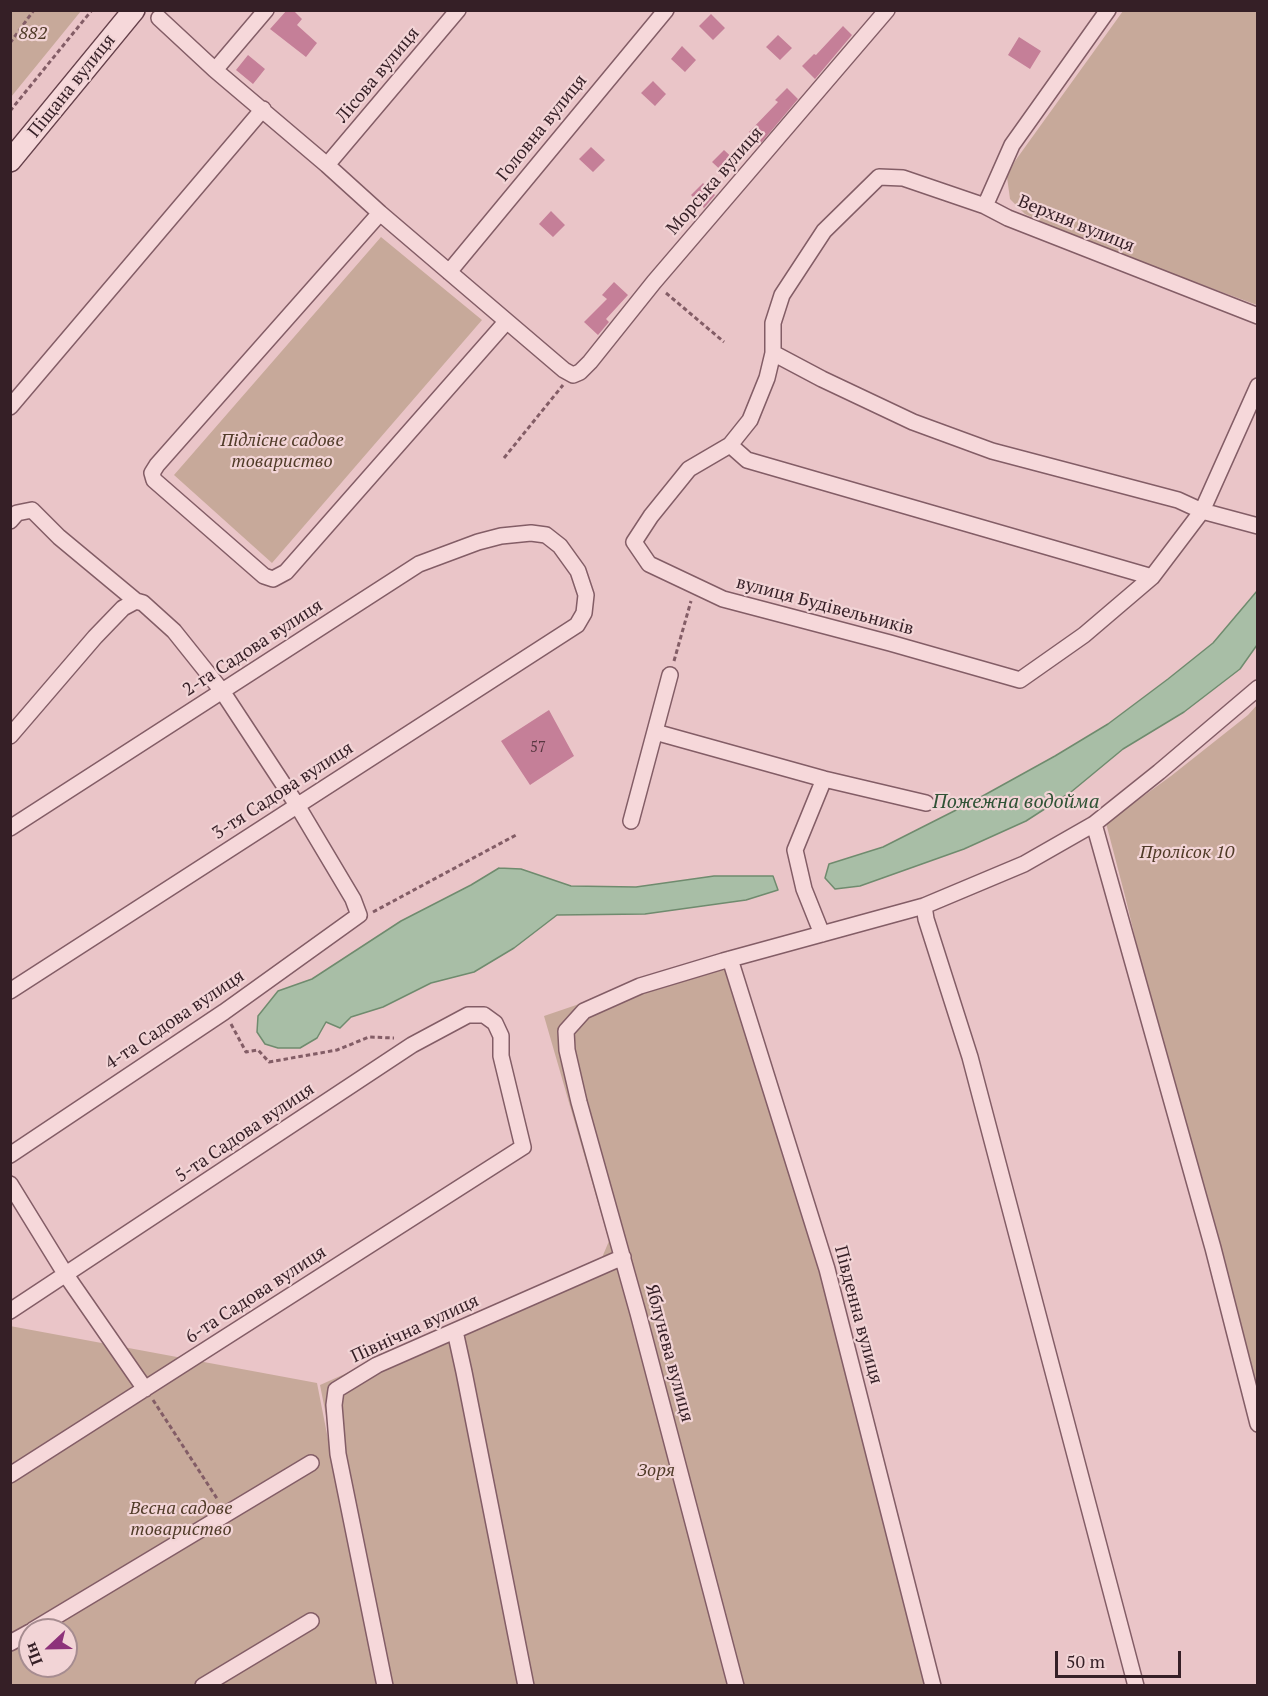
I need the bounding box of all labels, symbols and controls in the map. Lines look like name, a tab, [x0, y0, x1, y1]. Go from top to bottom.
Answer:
park label: 882	[19, 23, 47, 45]
street label: Лісова вулиця	[332, 23, 424, 127]
street label: Піщана вулиця	[24, 30, 120, 142]
street label: Головна вулиця	[492, 70, 592, 186]
street label: Морська вулиця	[662, 123, 768, 239]
street label: Верхня вулиця	[1015, 191, 1137, 257]
park label: Підлісне садове товариство	[220, 430, 344, 472]
street label: вулиця Будівельників	[734, 572, 916, 640]
street label: 2-га Садова вулиця	[179, 595, 327, 701]
street label: 3-тя Садова вулиця	[209, 737, 357, 845]
house number: 57	[530, 739, 546, 757]
water label: Пожежна водойма	[933, 790, 1099, 814]
park label: Пролісок 10	[1140, 842, 1234, 864]
street label: 4-та Садова вулиця	[101, 965, 249, 1075]
street label: 5-та Садова вулиця	[171, 1078, 319, 1188]
street label: 6-та Садова вулиця	[182, 1242, 330, 1348]
street label: Південна вулиця	[829, 1243, 887, 1387]
street label: Яблунева вулиця	[640, 1282, 698, 1424]
street label: Північна вулиця	[348, 1290, 482, 1368]
park label: Зоря	[637, 1460, 675, 1482]
park label: Весна садове товариство	[129, 1498, 233, 1540]
north arrow	[18, 1618, 78, 1678]
text: Пн	[19, 1639, 48, 1669]
scale bar	[1058, 1639, 1184, 1677]
text: 50 m	[1066, 1649, 1105, 1673]

